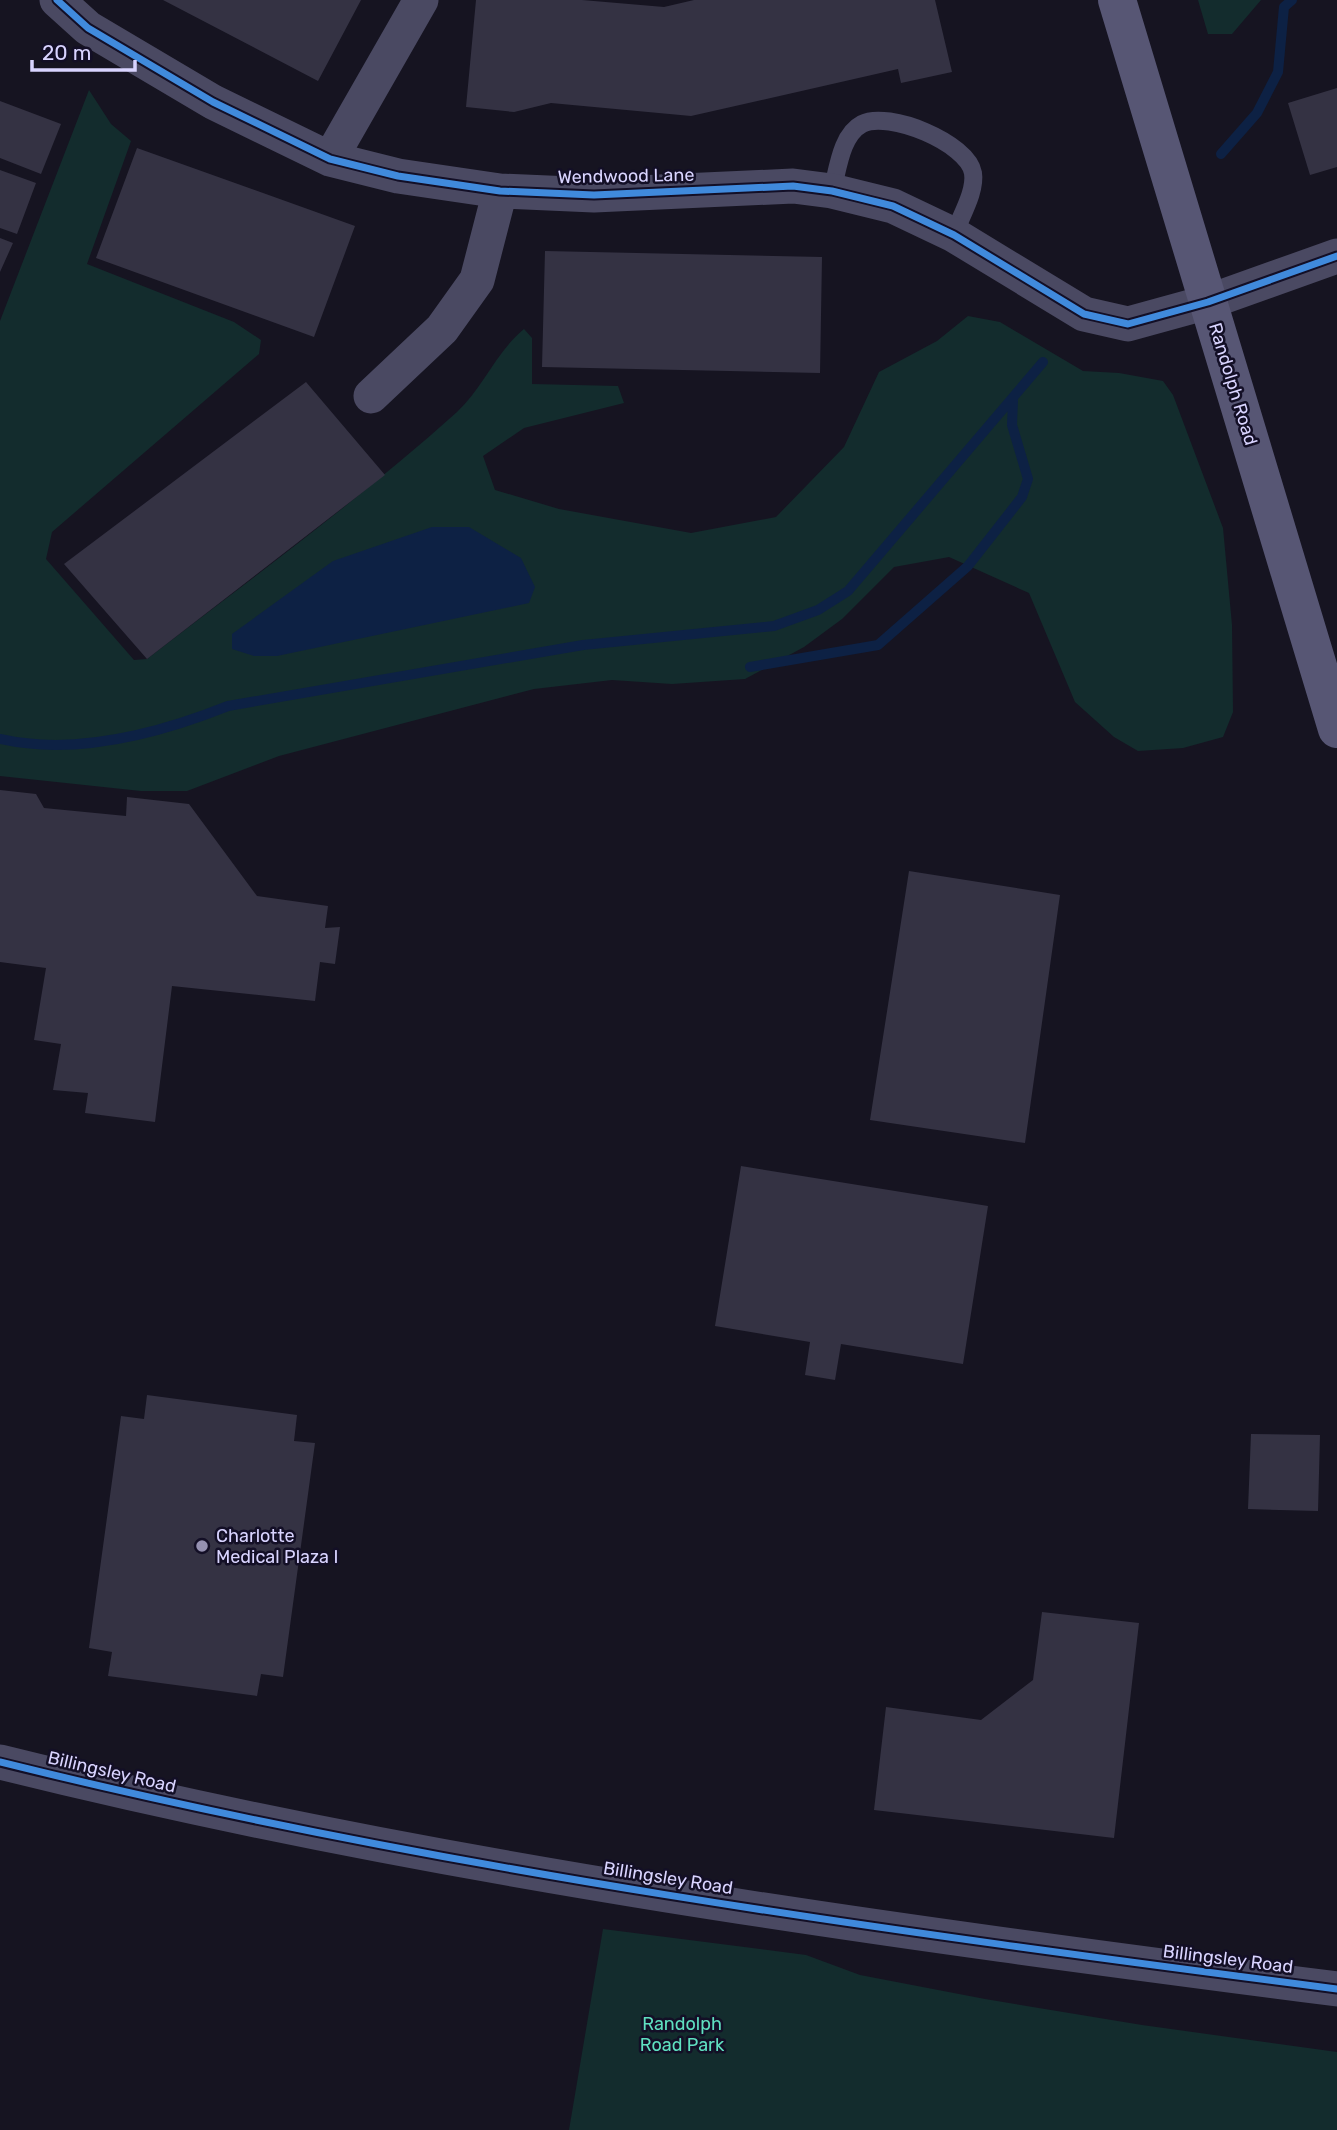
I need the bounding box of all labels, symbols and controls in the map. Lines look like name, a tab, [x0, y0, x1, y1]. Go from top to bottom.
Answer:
scale bar	[32, 28, 135, 72]
text: 20 m	[42, 40, 91, 65]
street label: Wendwood Lane	[557, 164, 695, 188]
street label: Randolph Road	[1204, 320, 1262, 448]
place label: Charlotte Medical Plaza I	[216, 1525, 338, 1568]
marker: Charlotte Medical Plaza I	[194, 1538, 210, 1554]
street label: Billingsley Road	[46, 1747, 178, 1797]
street label: Billingsley Road	[602, 1857, 734, 1899]
street label: Billingsley Road	[1162, 1940, 1294, 1978]
park label: Randolph Road Park	[640, 2013, 725, 2056]

